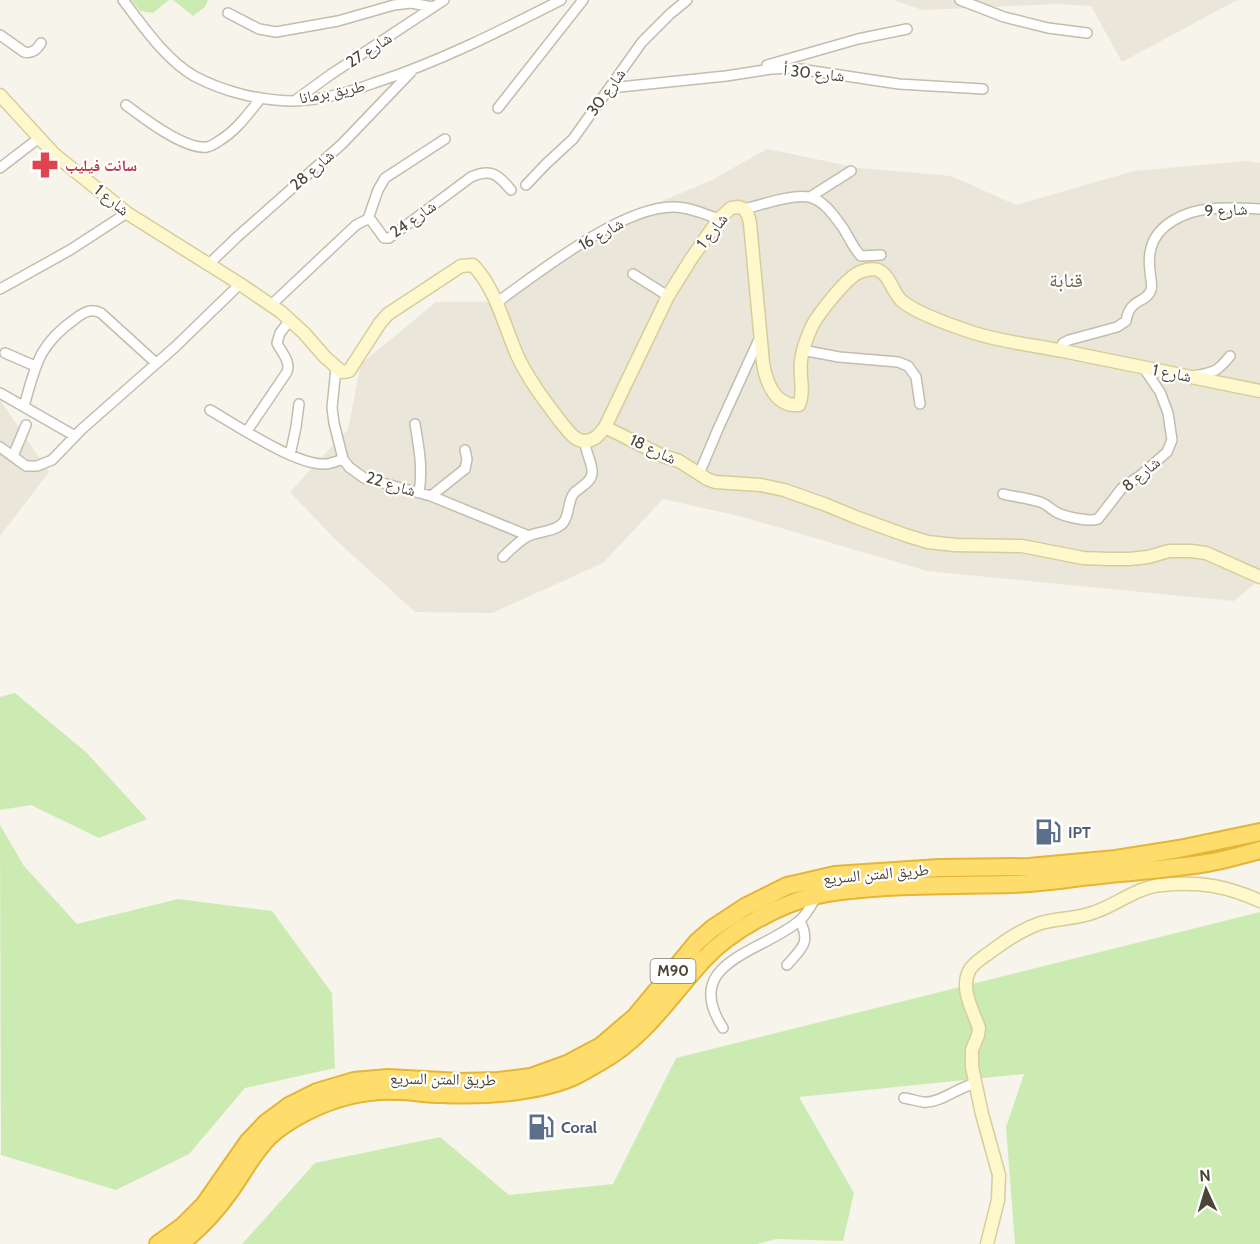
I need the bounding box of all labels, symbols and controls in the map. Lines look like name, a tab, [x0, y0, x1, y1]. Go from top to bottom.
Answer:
street label: شارع 27	[343, 28, 396, 73]
street label: شارع 30 أ	[782, 60, 845, 87]
street label: شارع 30	[582, 65, 630, 120]
street label: طريق برمانا	[297, 76, 367, 109]
street label: شارع 28	[286, 146, 339, 195]
pharmacy icon: سانت فيليب	[30, 150, 60, 180]
place label: سانت فيليب	[65, 156, 137, 175]
street label: شارع 1	[90, 180, 133, 221]
street label: شارع 24	[386, 196, 440, 242]
street label: شارع 9	[1204, 199, 1248, 222]
street label: شارع 1	[692, 210, 732, 253]
street label: شارع 16	[575, 214, 627, 255]
district label: قنابة	[1049, 268, 1083, 292]
street label: شارع 1	[1151, 360, 1193, 387]
street label: شارع 18	[626, 430, 679, 469]
street label: شارع 8	[1118, 453, 1165, 496]
street label: شارع 22	[364, 467, 418, 501]
fuel station icon: IPT	[1033, 817, 1063, 847]
place label: IPT	[1068, 823, 1091, 842]
street label: طريق المتن السريع	[822, 860, 930, 889]
road number: M90	[650, 959, 696, 983]
street label: طريق المتن السريع	[390, 1069, 496, 1090]
fuel station icon: Coral	[526, 1112, 556, 1142]
place label: Coral	[561, 1118, 597, 1137]
north arrow	[1176, 1160, 1236, 1220]
text: N	[1199, 1166, 1211, 1185]

